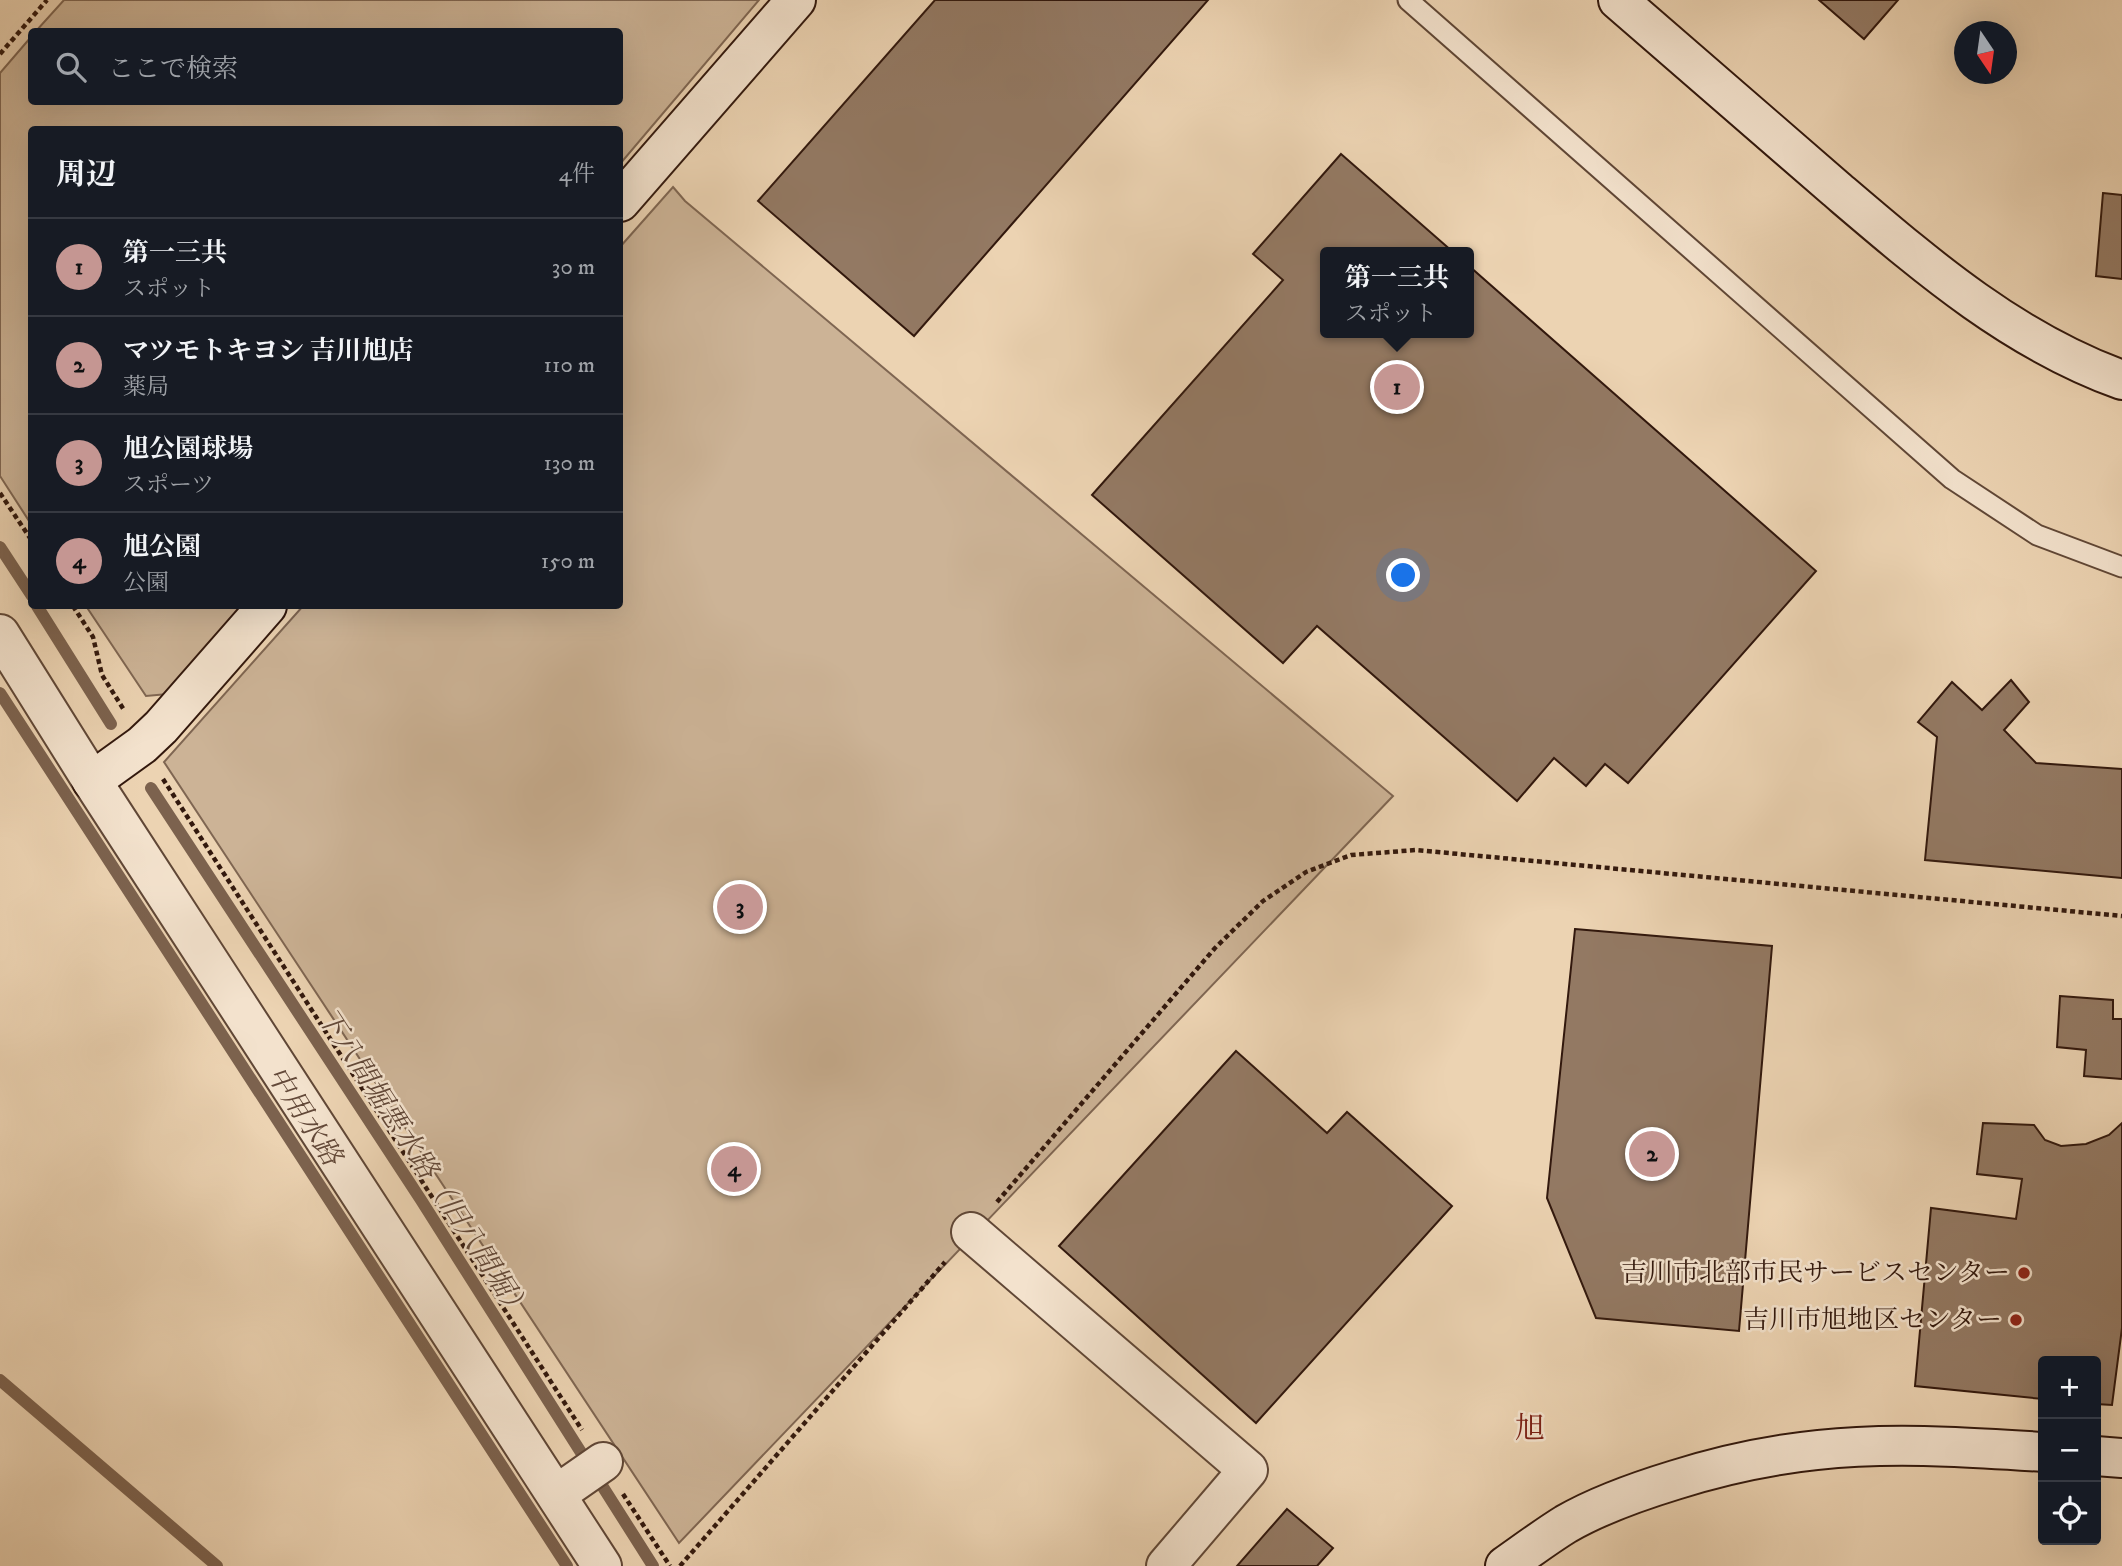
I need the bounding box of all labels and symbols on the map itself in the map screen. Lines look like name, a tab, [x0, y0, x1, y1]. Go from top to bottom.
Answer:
north arrow	[1954, 21, 2017, 84]
pin: 1	[1374, 361, 1420, 413]
your location	[1386, 558, 1420, 592]
pin: 3	[717, 881, 763, 933]
water label: 下八間堀悪水路（旧八間堀）	[309, 1002, 537, 1326]
water label: 中用水路	[259, 1059, 350, 1174]
pin: 2	[1629, 1128, 1675, 1180]
pin: 4	[711, 1143, 757, 1195]
place label: 吉川市北部市民サービスセンター	[1621, 1257, 2010, 1290]
marker: 吉川市北部市民サービスセンター	[2016, 1265, 2032, 1281]
place label: 吉川市旭地区センター	[1743, 1304, 2002, 1337]
marker: 吉川市旭地区センター	[2008, 1312, 2024, 1328]
district label: 旭	[1515, 1411, 1545, 1448]

